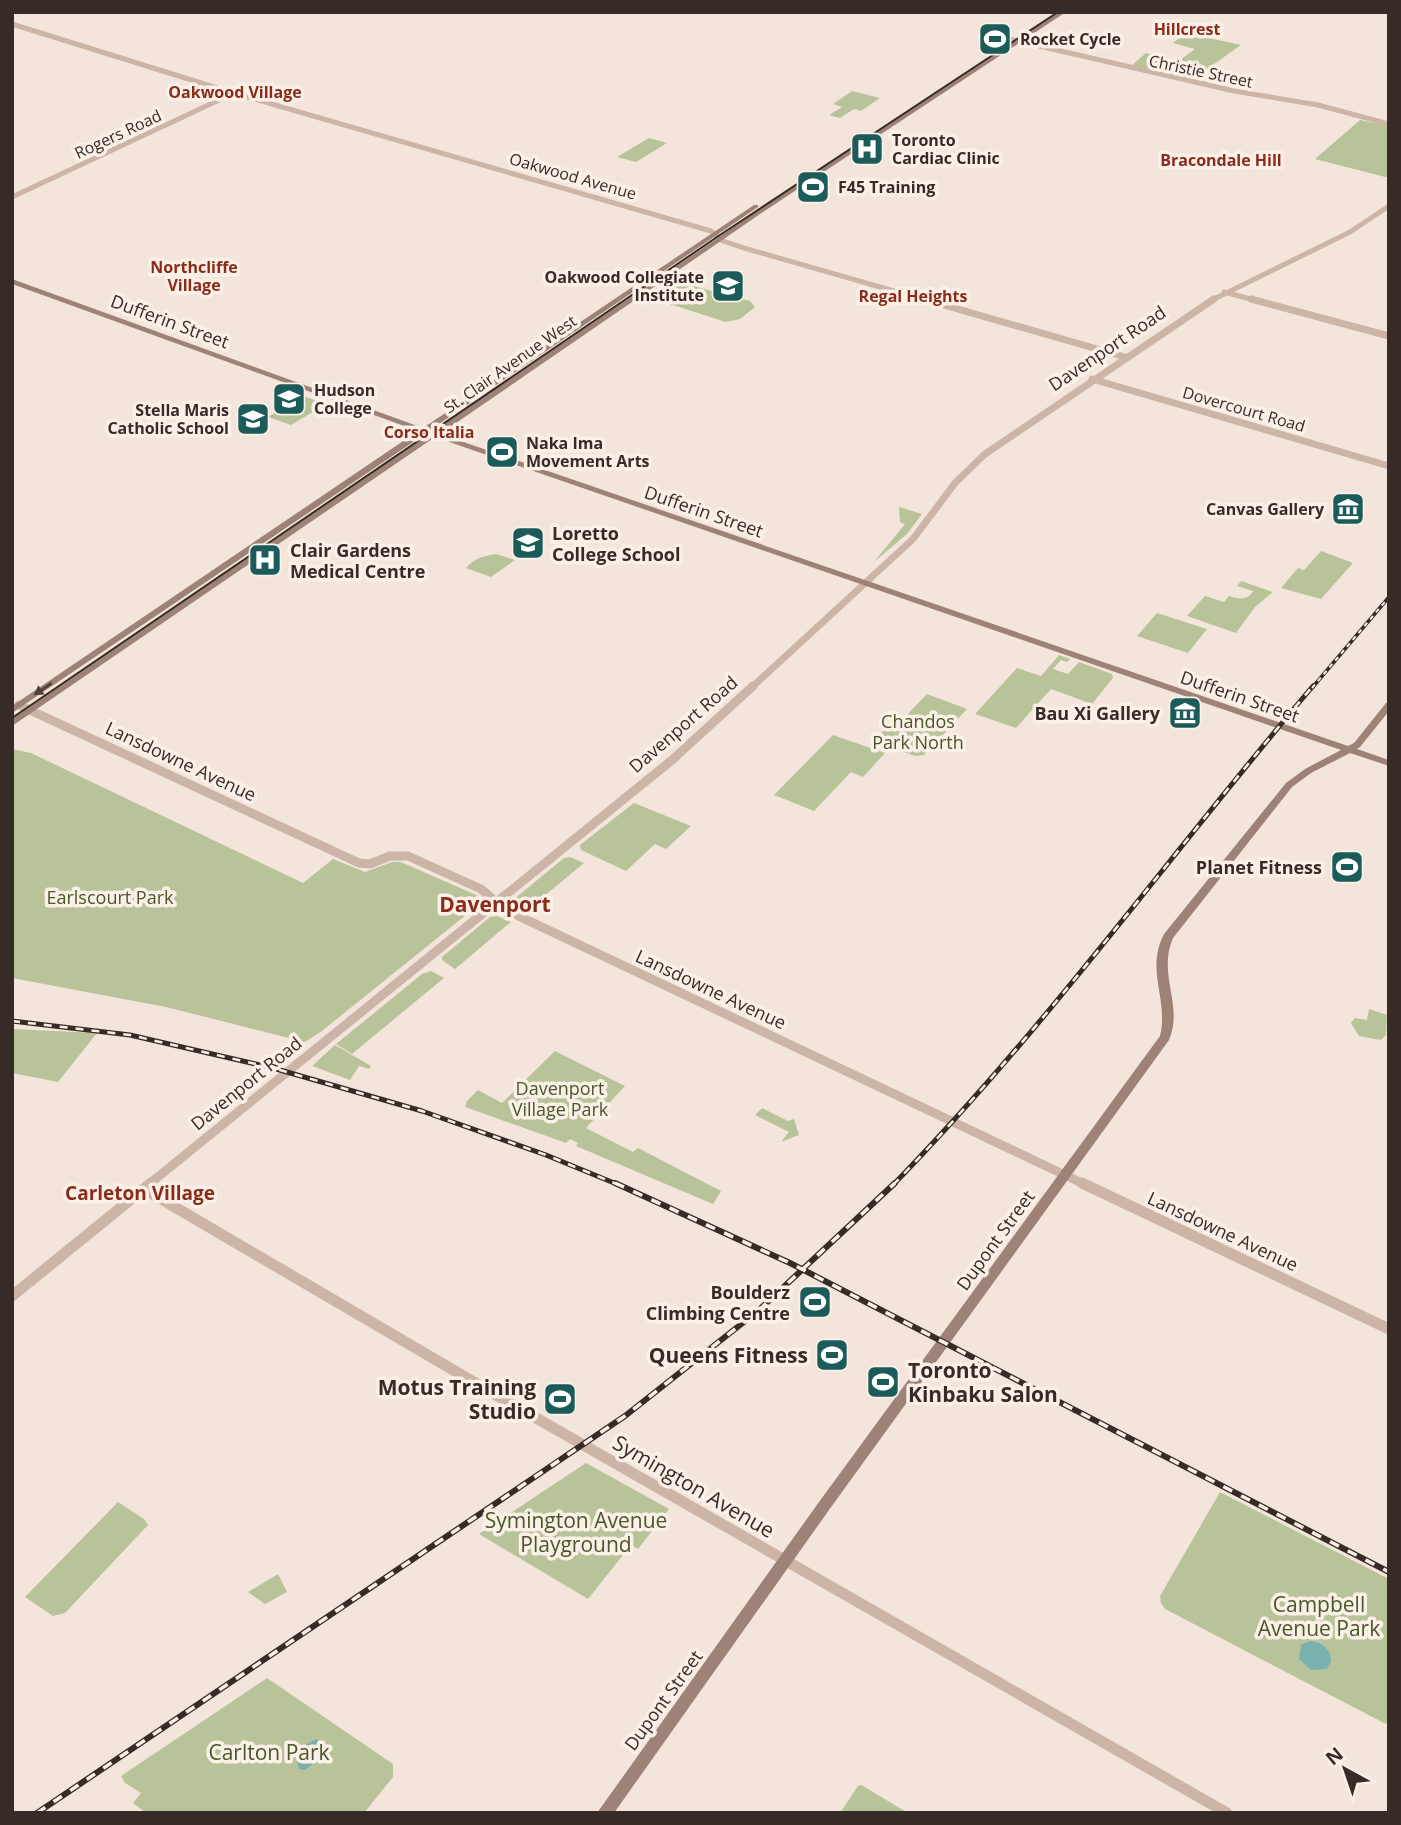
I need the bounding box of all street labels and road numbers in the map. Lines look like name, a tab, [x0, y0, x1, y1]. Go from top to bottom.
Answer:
street label: Christie Street	[1147, 49, 1255, 93]
street label: Rogers Road	[71, 104, 165, 164]
street label: Oakwood Avenue	[507, 147, 639, 205]
street label: Dufferin Street	[108, 288, 232, 354]
street label: Davenport Road	[1044, 300, 1170, 396]
street label: St. Clair Avenue West	[439, 310, 581, 418]
street label: Dovercourt Road	[1180, 381, 1308, 437]
street label: Dufferin Street	[641, 479, 767, 543]
street label: Dufferin Street	[1177, 664, 1303, 728]
street label: Davenport Road	[624, 670, 742, 778]
street label: Lansdowne Avenue	[102, 716, 260, 806]
street label: Lansdowne Avenue	[632, 944, 790, 1034]
street label: Davenport Road	[185, 1031, 307, 1135]
street label: Dupont Street	[951, 1185, 1039, 1295]
street label: Lansdowne Avenue	[1144, 1186, 1302, 1276]
street label: Symington Avenue	[608, 1428, 780, 1544]
street label: Dupont Street	[619, 1645, 707, 1755]

